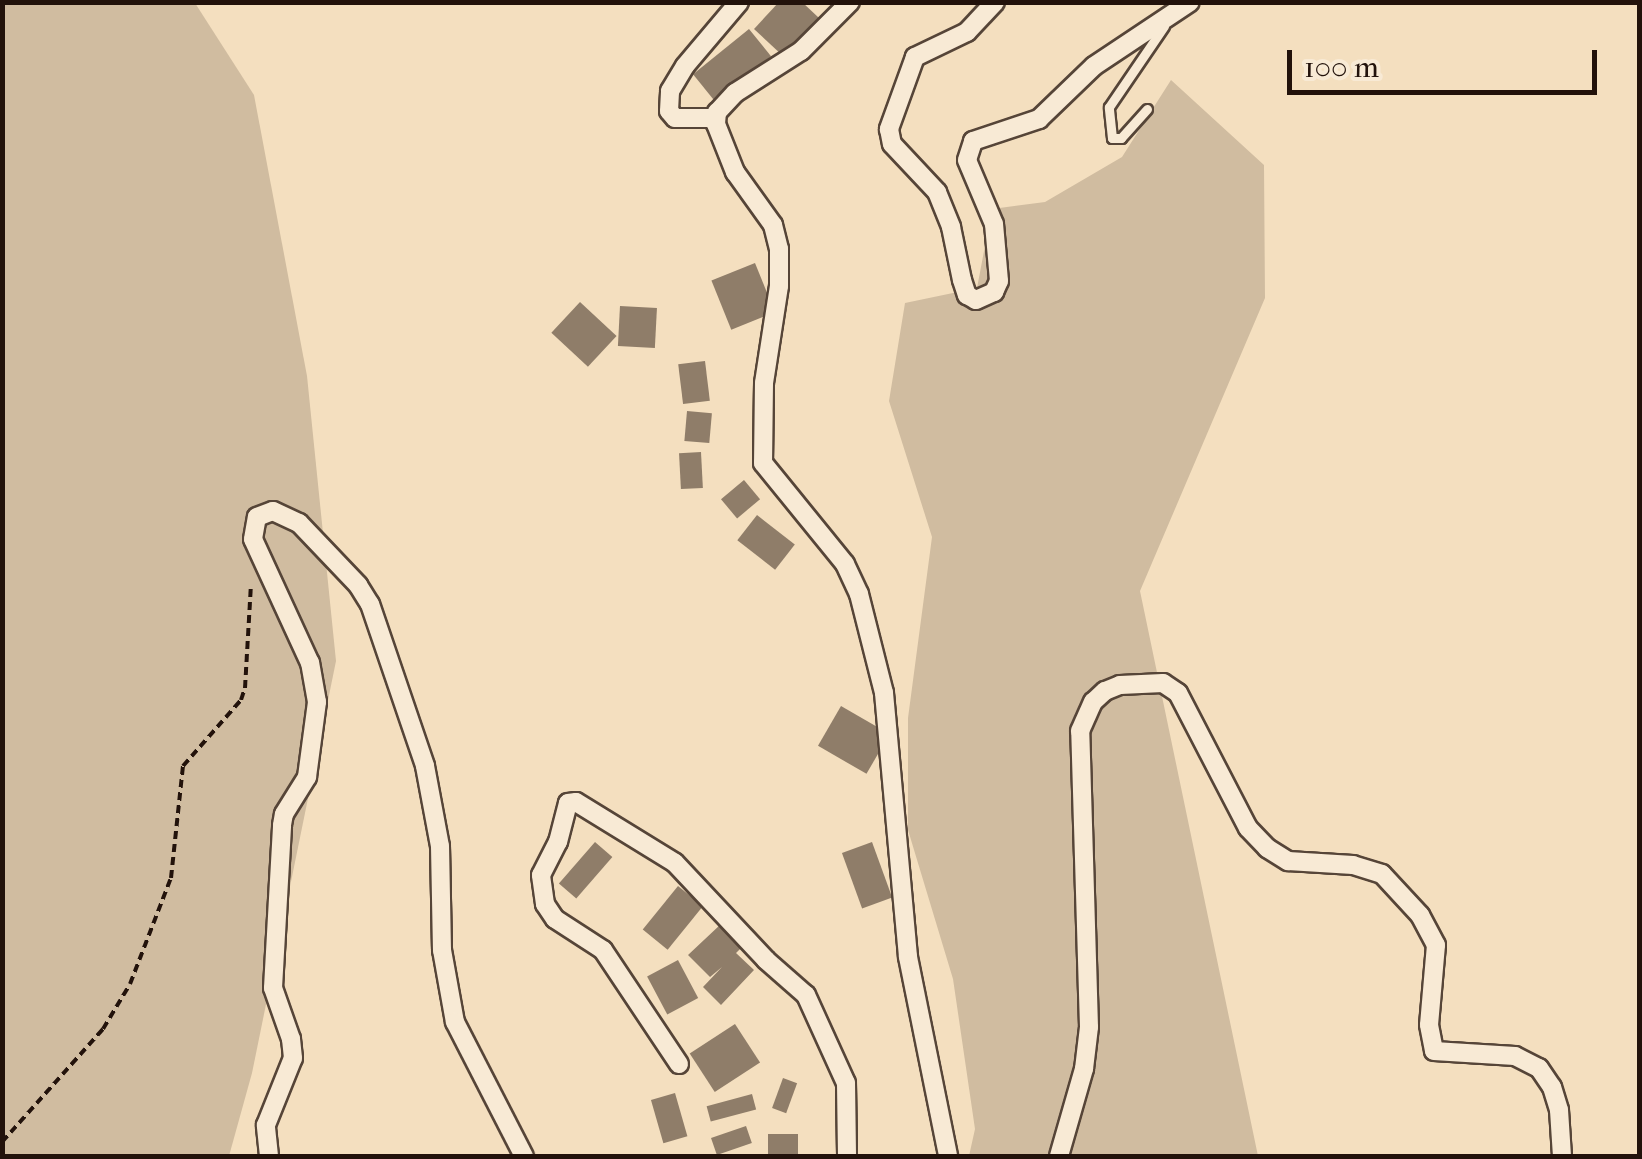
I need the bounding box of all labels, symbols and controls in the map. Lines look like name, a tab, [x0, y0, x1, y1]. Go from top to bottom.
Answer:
scale bar	[1292, 30, 1602, 92]
text: 100 m	[1304, 50, 1379, 85]

